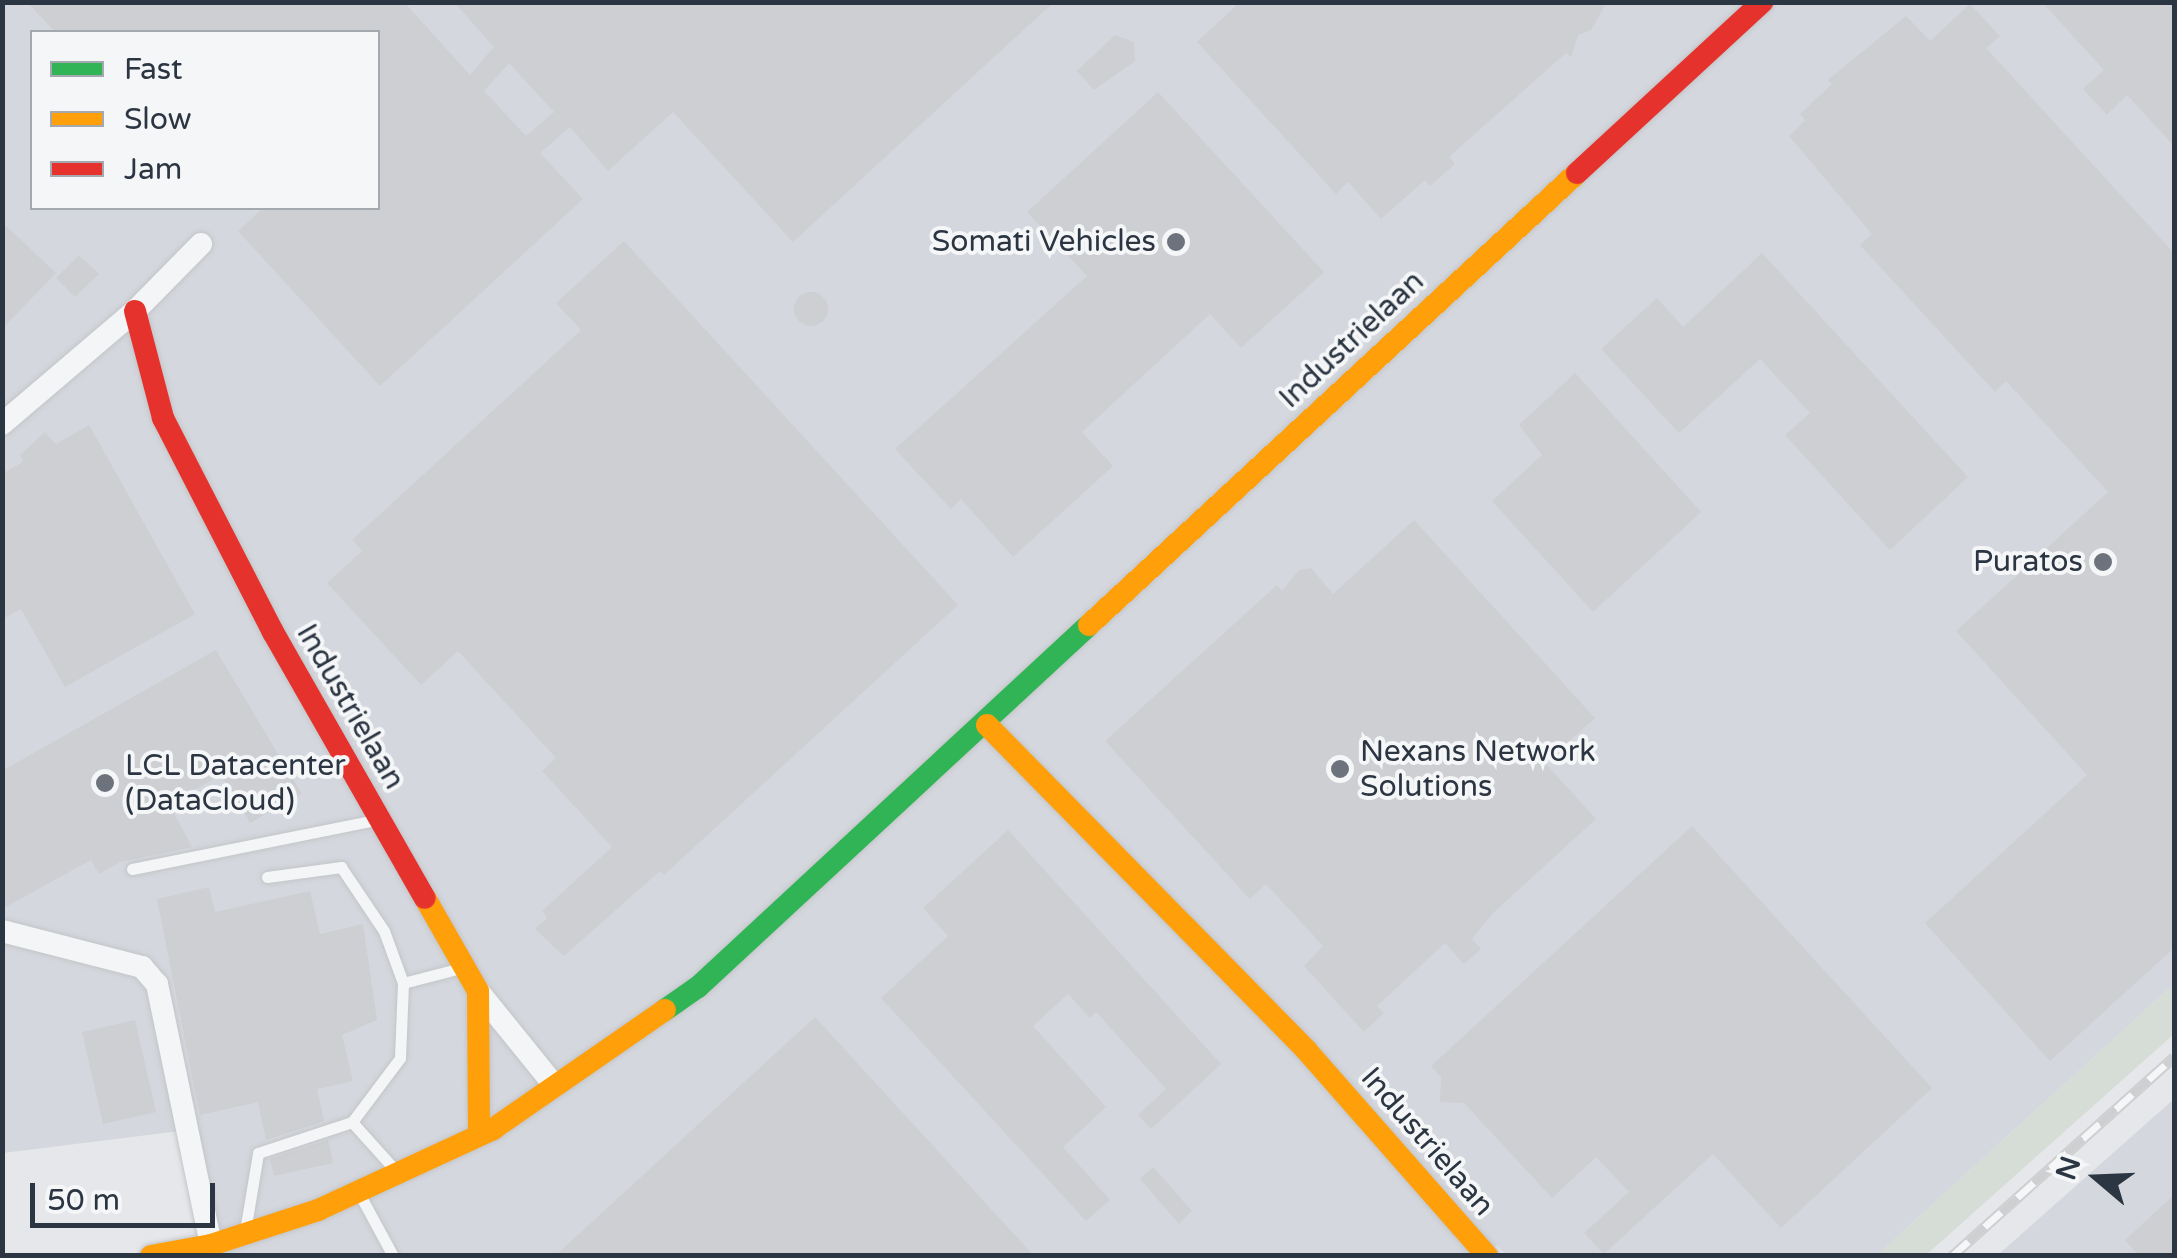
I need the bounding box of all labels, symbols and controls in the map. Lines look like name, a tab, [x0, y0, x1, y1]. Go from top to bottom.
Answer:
legend	[30, 30, 380, 210]
text: Fast	[124, 51, 183, 88]
text: Slow	[124, 101, 192, 138]
text: Jam	[124, 151, 182, 188]
place label: Somati Vehicles	[932, 224, 1156, 260]
marker: Somati Vehicles	[1165, 231, 1187, 253]
street label: Industrielaan	[1272, 264, 1432, 416]
place label: Puratos	[1973, 544, 2083, 580]
marker: Puratos	[2092, 551, 2114, 573]
street label: Industrielaan	[288, 618, 412, 796]
place label: Nexans Network Solutions	[1360, 734, 1596, 804]
place label: LCL Datacenter (DataCloud)	[125, 748, 346, 818]
marker: Nexans Network Solutions	[1329, 758, 1351, 780]
marker: LCL Datacenter (DataCloud)	[94, 772, 116, 794]
street label: Industrielaan	[1353, 1060, 1501, 1224]
north arrow	[2047, 1128, 2147, 1228]
text: N	[2049, 1152, 2088, 1184]
scale bar	[35, 1163, 220, 1225]
text: 50 m	[47, 1182, 120, 1219]

